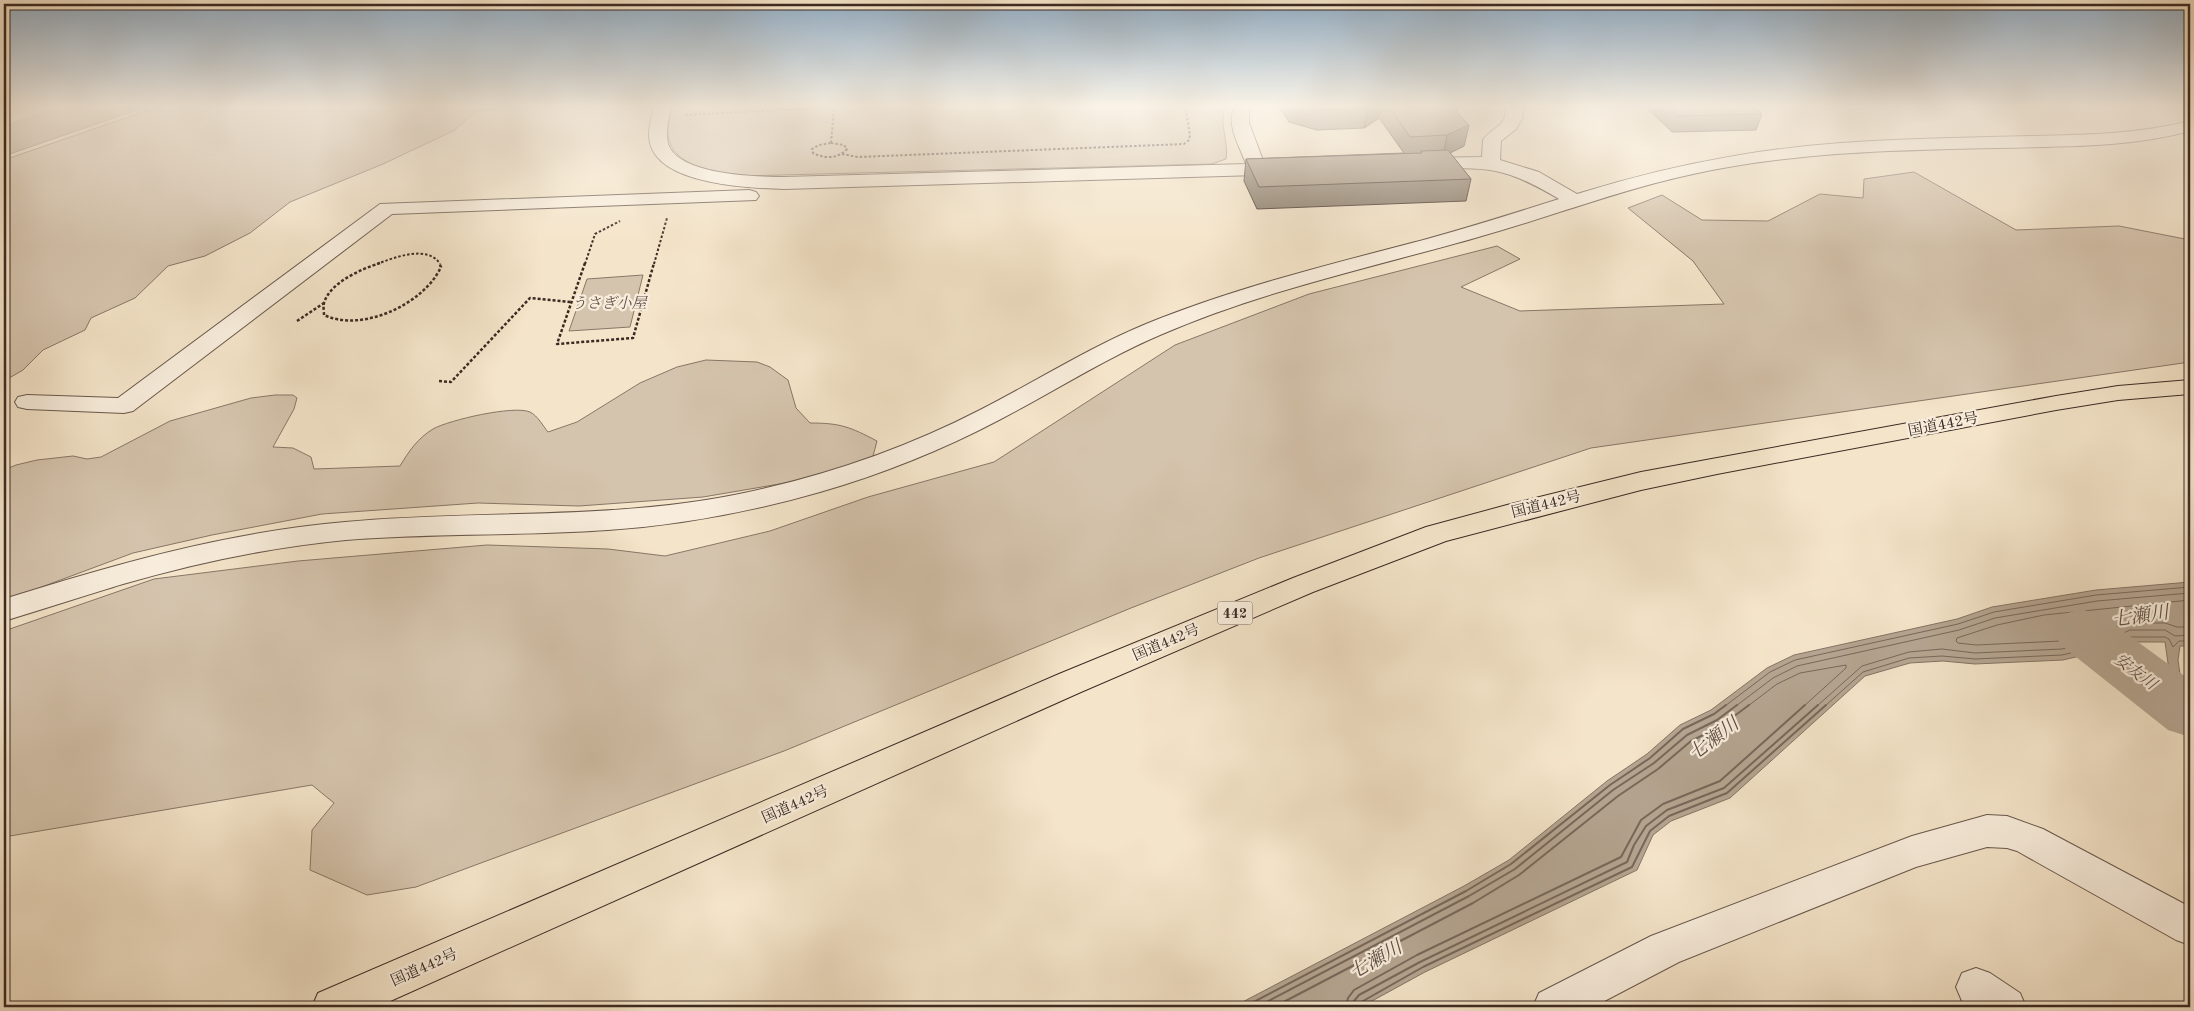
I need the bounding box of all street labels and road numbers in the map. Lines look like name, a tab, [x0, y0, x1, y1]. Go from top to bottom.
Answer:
street label: 国道442号	[1907, 409, 1980, 440]
street label: 国道442号	[1510, 488, 1583, 521]
road number: 442	[1218, 602, 1252, 624]
street label: 国道442号	[1130, 621, 1202, 664]
street label: 国道442号	[759, 782, 831, 827]
street label: 国道442号	[388, 945, 460, 990]

